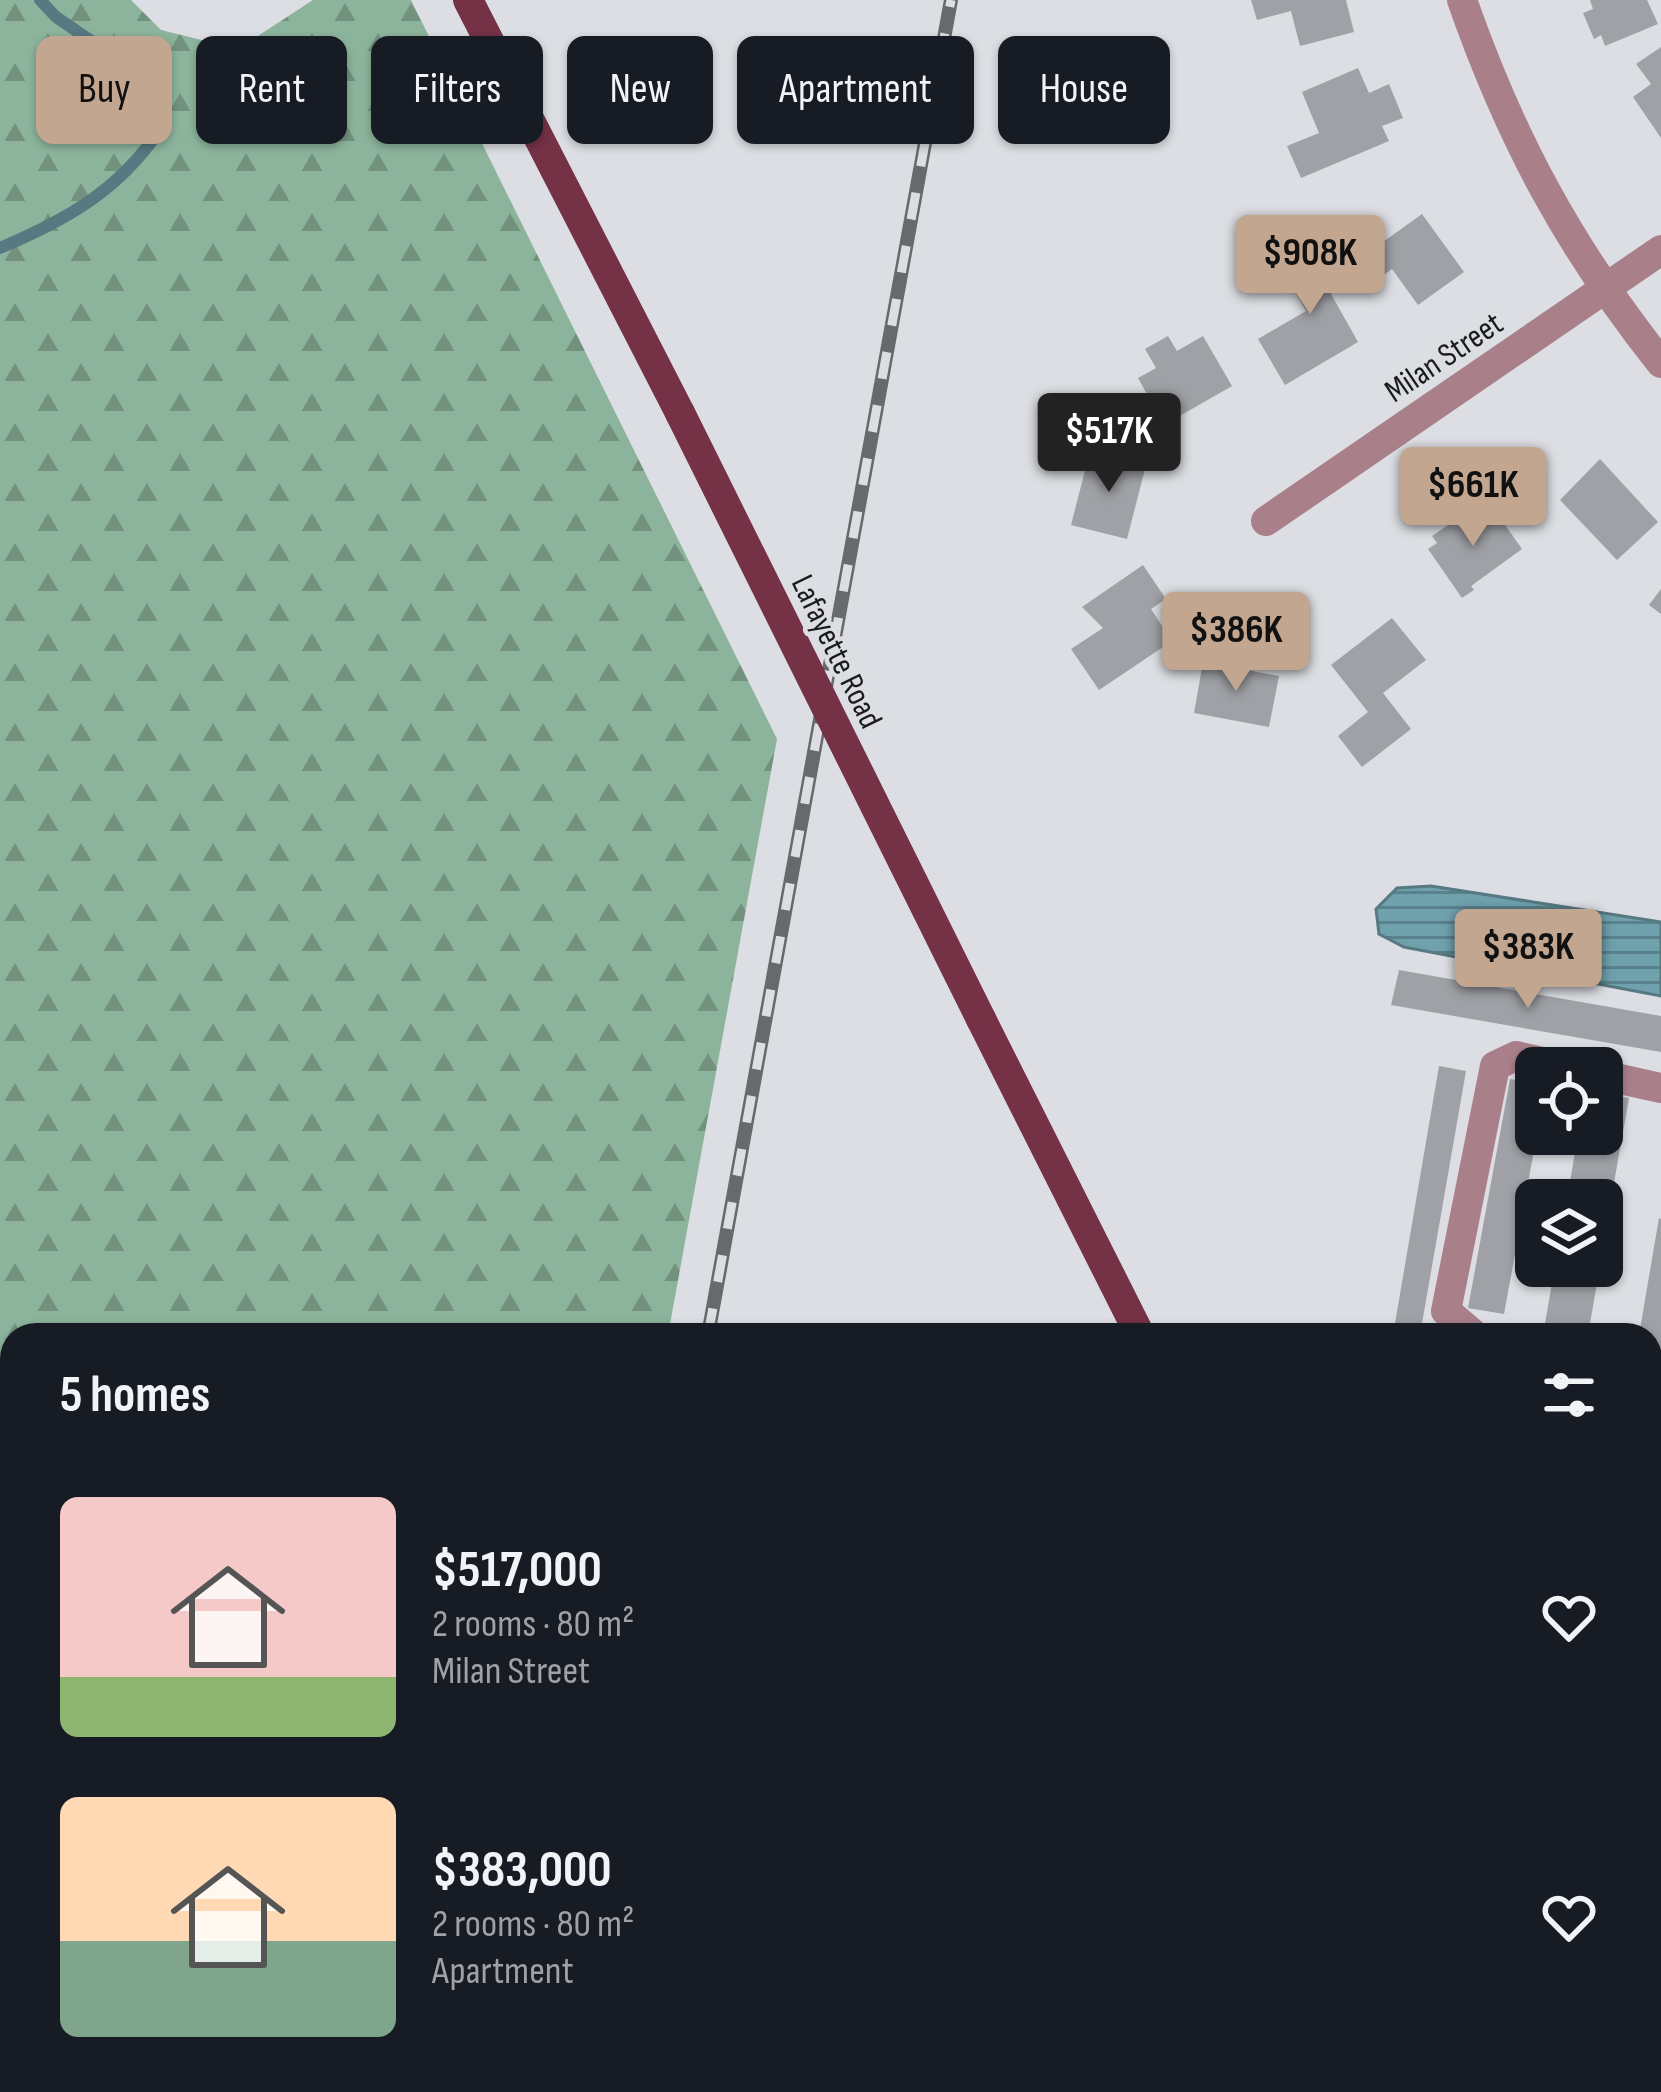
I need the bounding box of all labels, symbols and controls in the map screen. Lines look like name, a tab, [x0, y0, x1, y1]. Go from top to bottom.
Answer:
chip: Buy	[36, 36, 172, 144]
chip: Rent	[196, 36, 347, 144]
chip: Filters	[371, 36, 543, 144]
chip: New	[567, 36, 713, 144]
chip: Apartment	[737, 36, 974, 144]
chip: House	[998, 36, 1170, 144]
pin: $908K	[1226, 215, 1394, 317]
text: $908K	[1263, 230, 1357, 277]
street label: Milan Street	[1378, 304, 1511, 412]
pin: $517K	[1025, 393, 1193, 495]
text: $517K	[1065, 408, 1153, 455]
pin: $661K	[1389, 447, 1557, 549]
text: $661K	[1427, 462, 1519, 509]
street label: Lafayette Road	[782, 569, 890, 735]
pin: $386K	[1152, 592, 1320, 694]
text: $386K	[1189, 607, 1283, 654]
pin: $383K	[1444, 909, 1612, 1011]
text: $383K	[1482, 924, 1574, 971]
map controls	[1515, 1047, 1623, 1287]
button: locate	[1515, 1047, 1623, 1155]
button: layers	[1515, 1179, 1623, 1287]
icon: filters	[1536, 1362, 1602, 1428]
text: 5 homes	[60, 1365, 210, 1426]
text: $517,000	[432, 1540, 602, 1601]
icon: home	[156, 1545, 300, 1689]
icon: heart	[1536, 1584, 1602, 1650]
text: 2 rooms · 80 m²	[432, 1601, 634, 1648]
text: Milan Street	[432, 1648, 590, 1695]
text: $383,000	[432, 1840, 612, 1901]
icon: home	[156, 1845, 300, 1989]
icon: heart	[1536, 1884, 1602, 1950]
text: 2 rooms · 80 m²	[432, 1901, 634, 1948]
text: Apartment	[432, 1948, 574, 1995]

